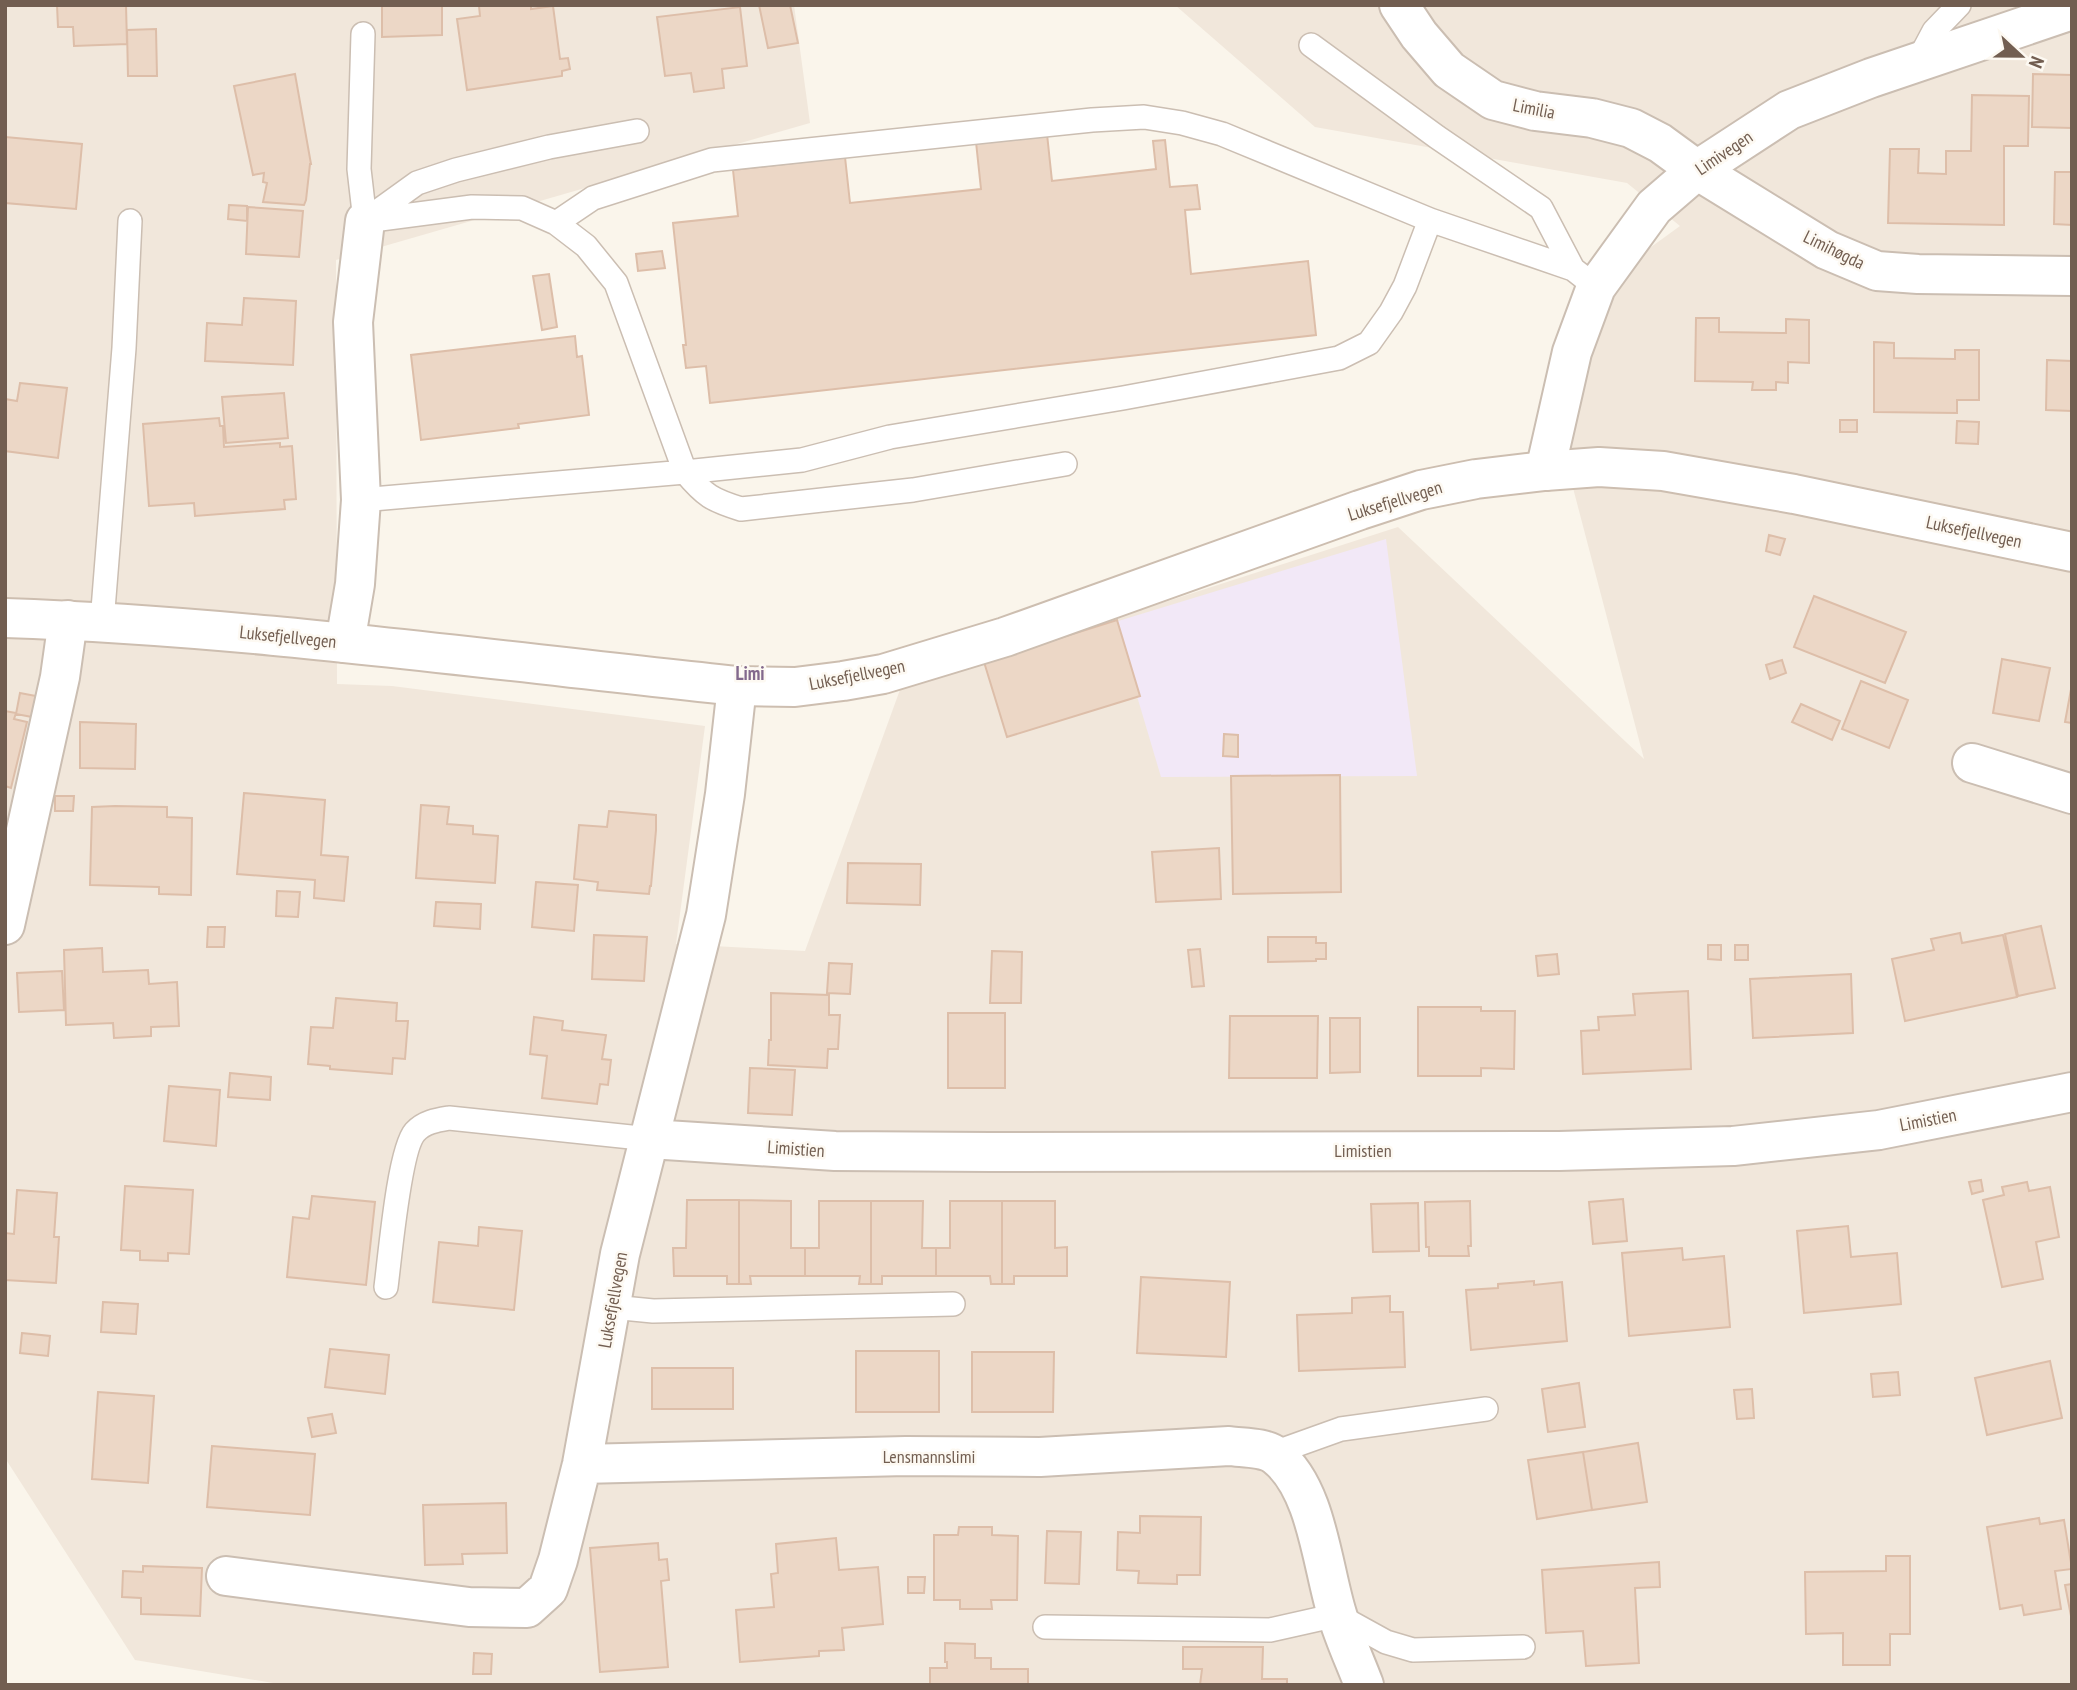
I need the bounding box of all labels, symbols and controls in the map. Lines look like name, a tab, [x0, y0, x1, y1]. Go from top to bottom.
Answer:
north arrow	[1986, 21, 2056, 91]
text: N	[2024, 53, 2050, 72]
street label: Limilia	[1511, 93, 1557, 124]
street label: Limivegen	[1691, 125, 1757, 180]
street label: Limihøgda	[1800, 225, 1869, 274]
street label: Luksefjellvegen	[1345, 475, 1445, 526]
street label: Luksefjellvegen	[1924, 510, 2024, 553]
street label: Luksefjellvegen	[238, 620, 338, 653]
street label: Luksefjellvegen	[807, 654, 907, 695]
district label: Limi	[735, 661, 765, 685]
street label: Limistien	[1898, 1103, 1958, 1136]
street label: Limistien	[767, 1135, 825, 1162]
street label: Limistien	[1334, 1139, 1392, 1162]
street label: Luksefjellvegen	[593, 1250, 632, 1350]
street label: Lensmannslimi	[883, 1445, 975, 1468]

